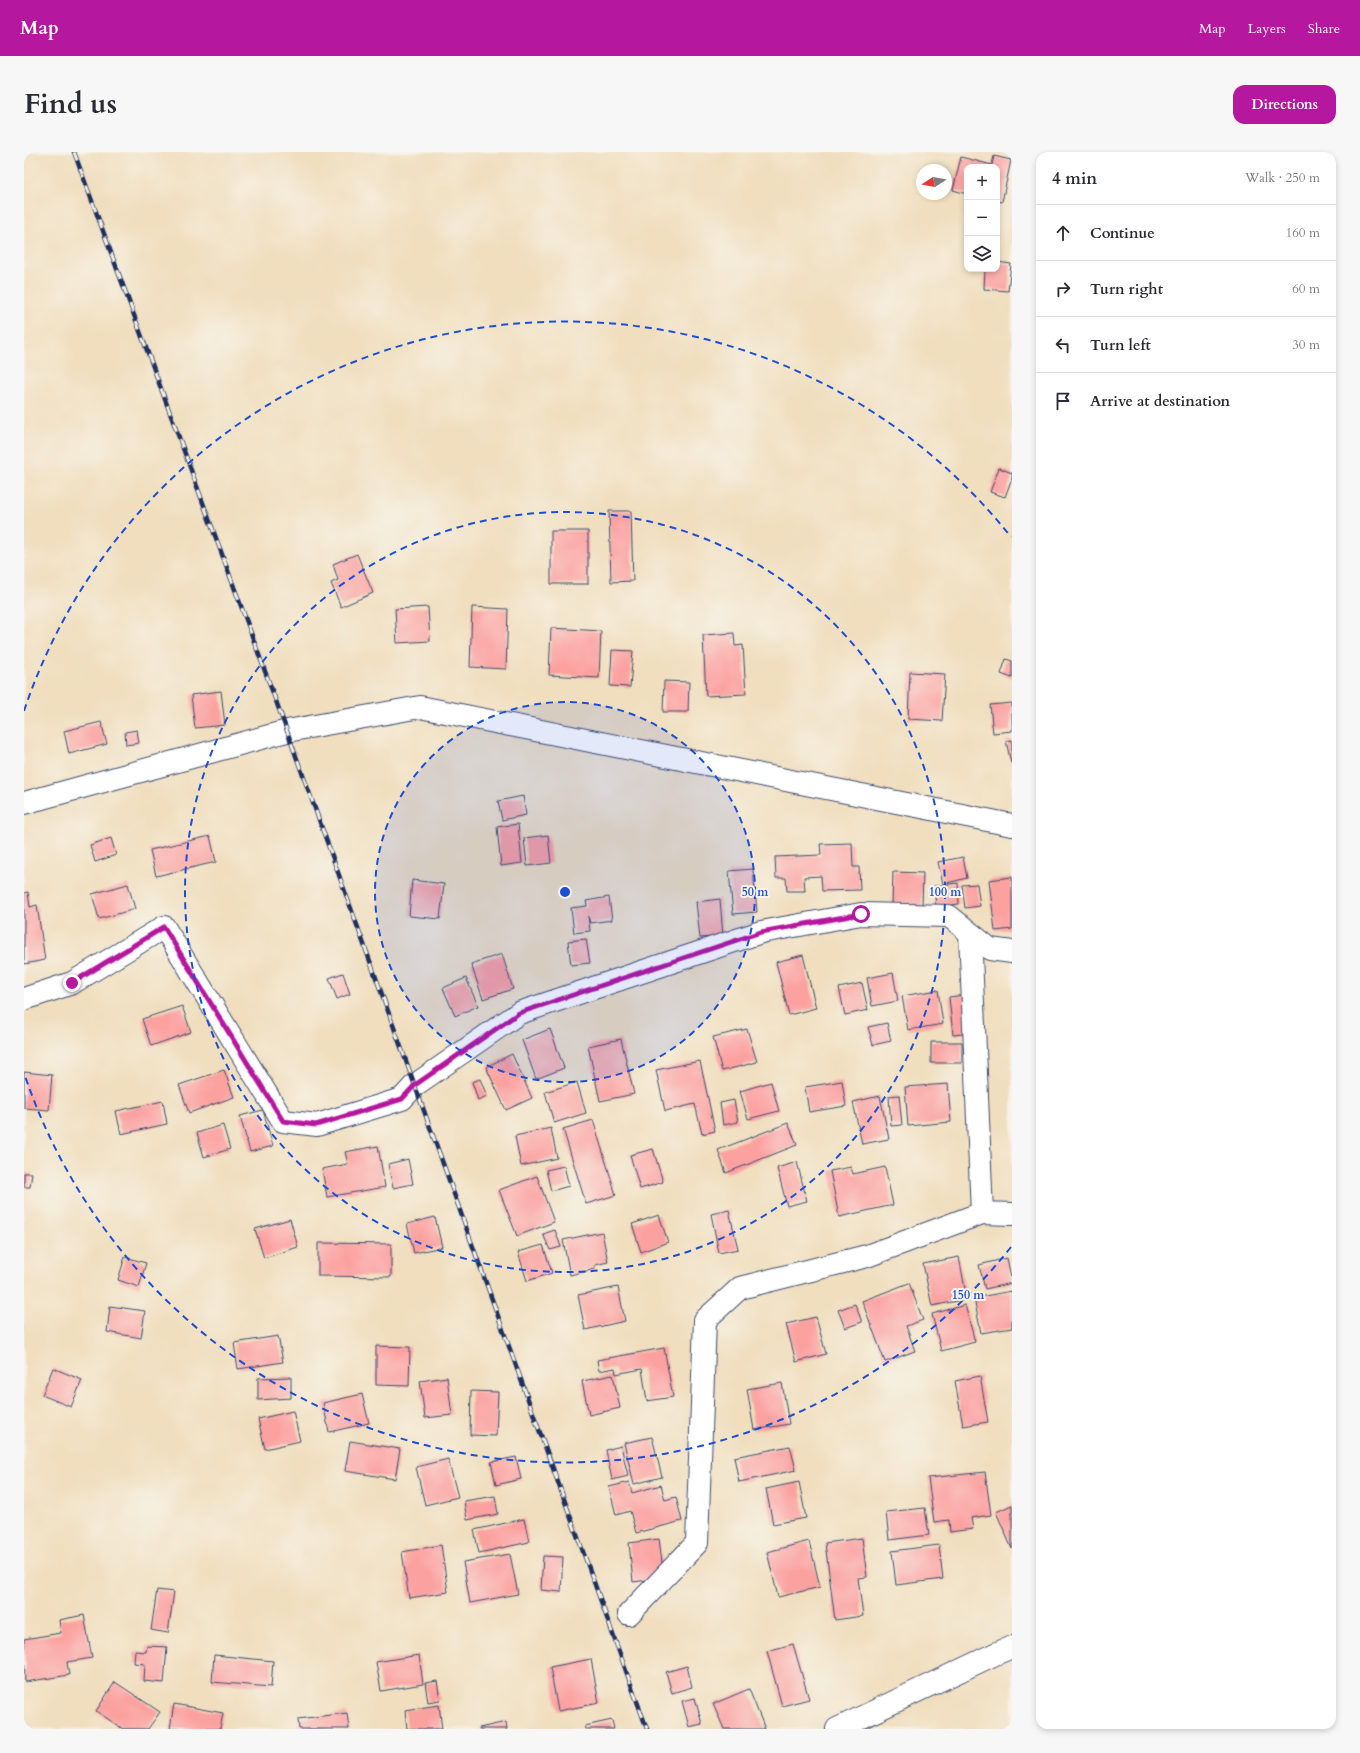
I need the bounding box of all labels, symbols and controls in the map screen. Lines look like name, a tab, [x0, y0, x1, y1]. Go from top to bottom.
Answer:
text: Map	[20, 15, 59, 41]
text: Map	[1199, 19, 1226, 38]
text: Layers	[1248, 19, 1286, 38]
text: Share	[1308, 19, 1340, 38]
text: Find us	[24, 85, 117, 123]
button: Directions	[1233, 85, 1336, 124]
north arrow	[916, 164, 952, 200]
map controls	[964, 164, 1000, 272]
button: +	[964, 164, 1000, 200]
text: 4 min	[1052, 167, 1097, 190]
text: Walk · 250 m	[1245, 169, 1320, 187]
button: −	[964, 200, 1000, 236]
icon: ahead	[1052, 222, 1074, 244]
text: Continue	[1090, 223, 1155, 243]
text: 160 m	[1286, 224, 1320, 242]
button: layers	[964, 236, 1000, 272]
icon: right	[1052, 278, 1074, 300]
text: Turn right	[1090, 279, 1163, 299]
text: 60 m	[1292, 280, 1320, 298]
icon: left	[1052, 334, 1074, 356]
text: Turn left	[1090, 335, 1151, 355]
text: 30 m	[1292, 336, 1320, 354]
icon: arrive	[1052, 390, 1074, 412]
text: Arrive at destination	[1090, 391, 1230, 411]
text: 50 m	[742, 884, 769, 900]
text: 100 m	[929, 884, 962, 900]
centre of rings	[558, 885, 572, 899]
route start	[852, 905, 870, 923]
route end	[63, 974, 81, 992]
text: 150 m	[952, 1287, 985, 1303]

